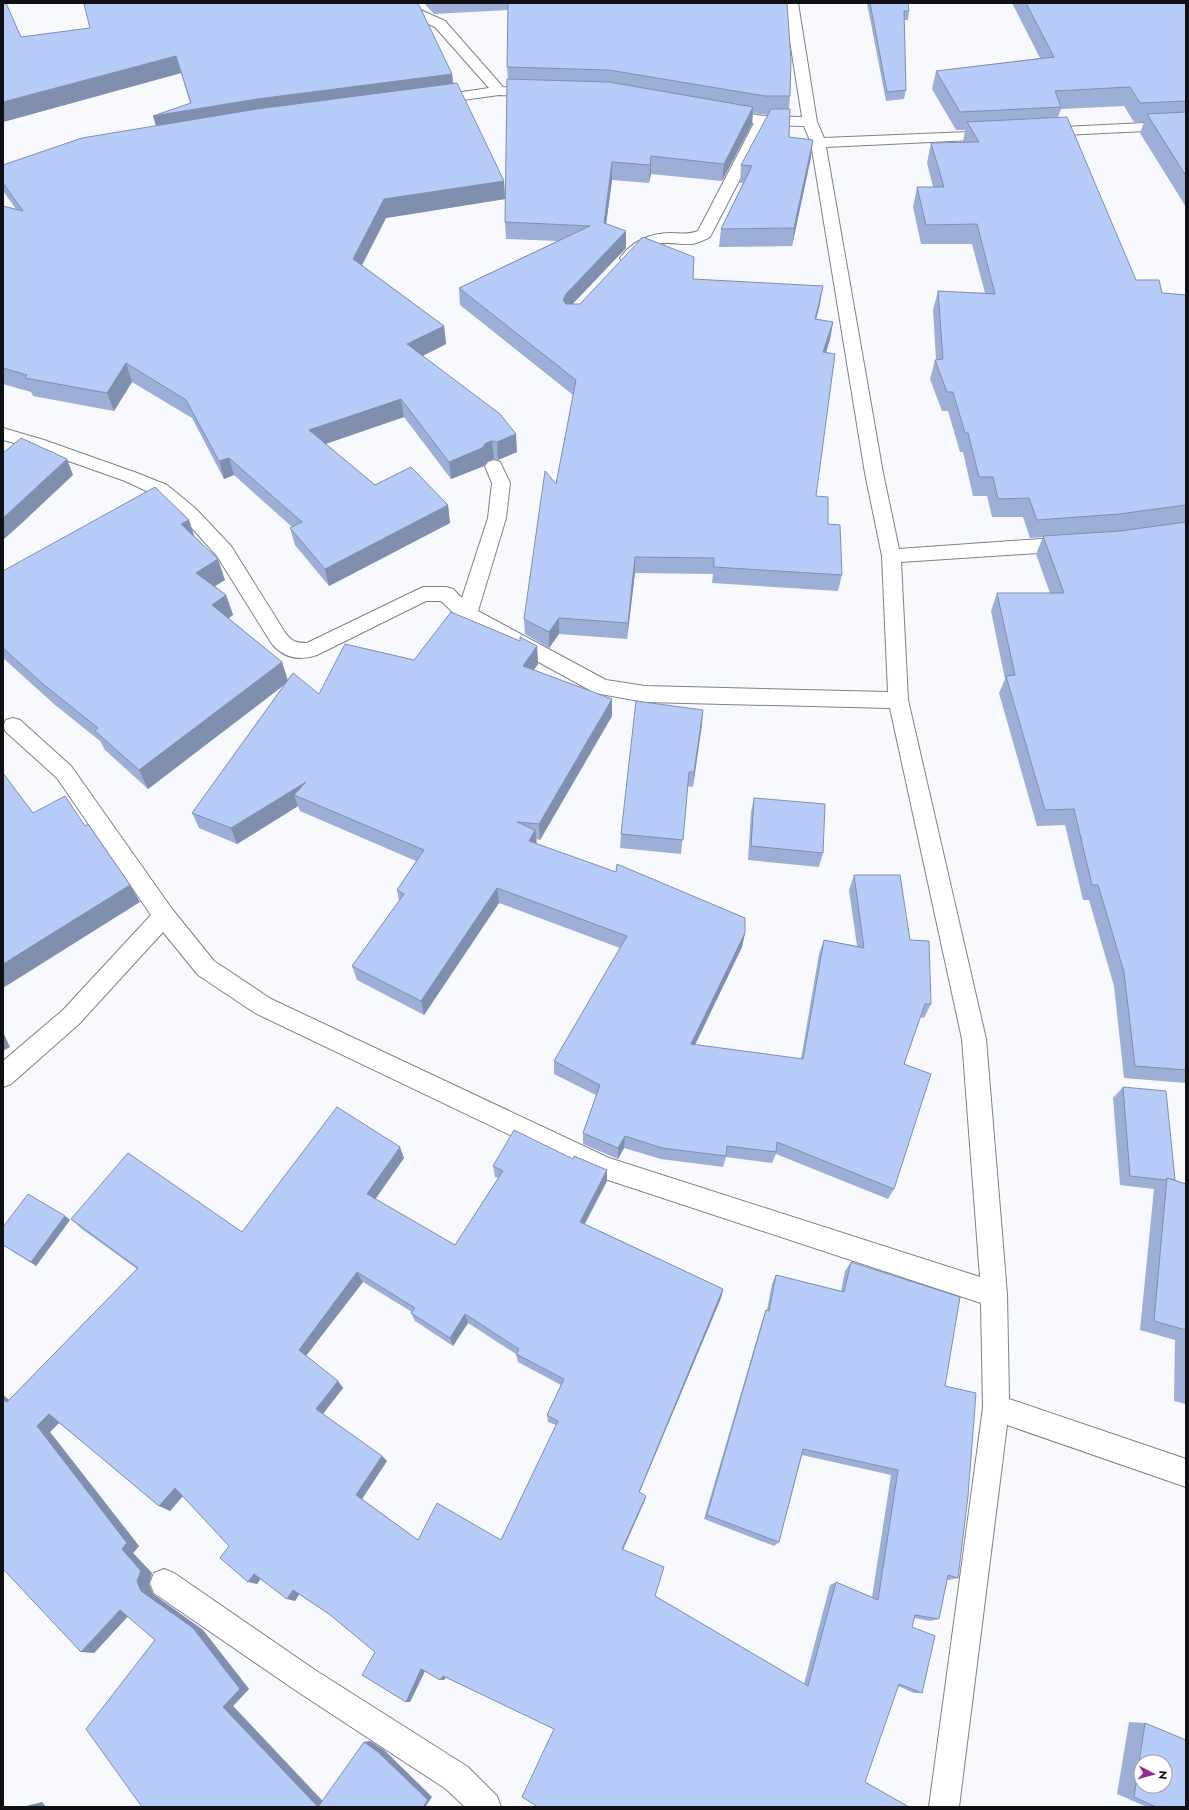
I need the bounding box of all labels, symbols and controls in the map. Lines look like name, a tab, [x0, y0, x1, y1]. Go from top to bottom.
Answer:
north arrow	[1133, 1754, 1173, 1794]
text: N	[1155, 1770, 1171, 1780]

